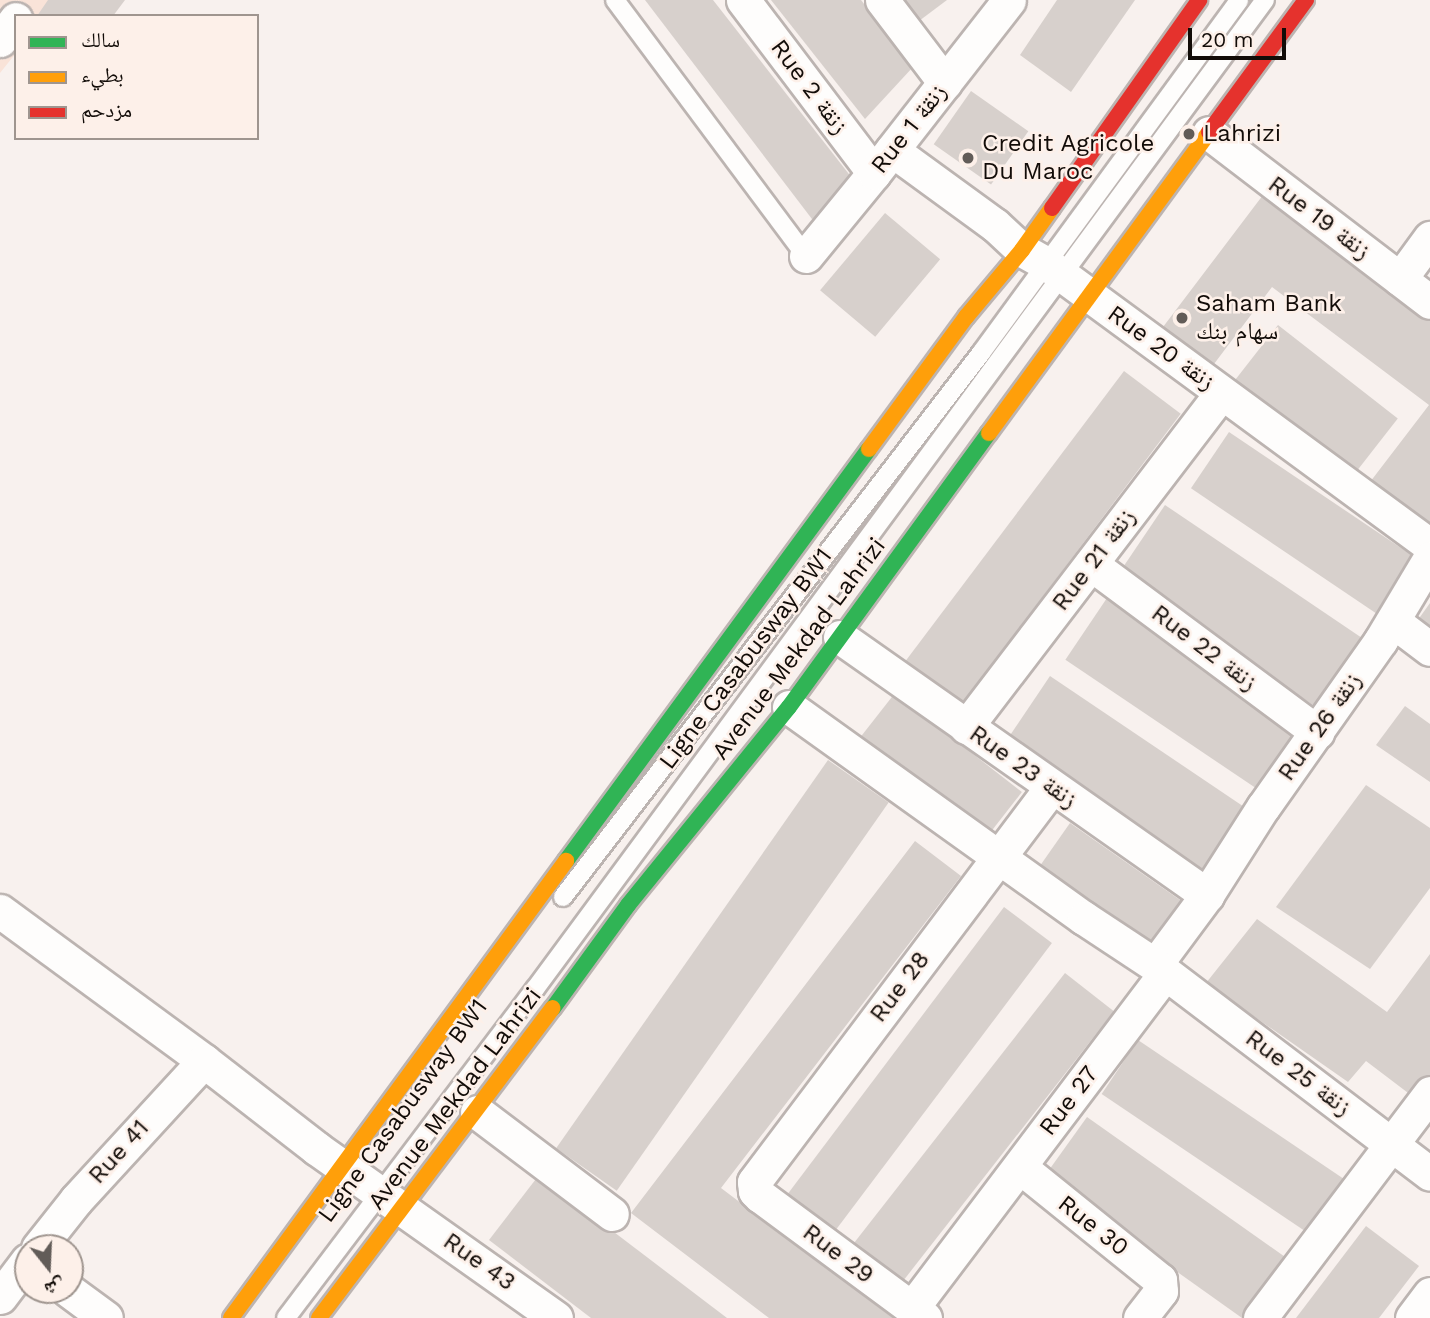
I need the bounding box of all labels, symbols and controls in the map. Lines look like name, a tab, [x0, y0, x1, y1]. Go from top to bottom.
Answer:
legend	[14, 14, 259, 140]
scale bar	[1192, 14, 1290, 58]
text: سالك	[81, 27, 120, 52]
text: 20 m	[1201, 27, 1253, 52]
street label: Rue 2 زنقة	[764, 34, 854, 140]
text: بطيء	[81, 62, 124, 87]
street label: Rue 1 زنقة	[865, 78, 953, 180]
text: مزدحم	[81, 97, 132, 122]
place label: Lahrizi	[1203, 120, 1281, 148]
marker: Lahrizi	[1181, 126, 1197, 142]
place label: Credit Agricole Du Maroc	[982, 130, 1155, 186]
marker: Credit Agricole Du Maroc	[960, 150, 976, 166]
street label: Rue 19 زنقة	[1262, 170, 1376, 266]
place label: Saham Bank سهام بنك	[1196, 290, 1342, 346]
street label: Rue 20 زنقة	[1102, 299, 1220, 397]
marker: Saham Bank سهام بنك	[1174, 310, 1190, 326]
street label: Rue 21 زنقة	[1046, 503, 1142, 617]
street label: Avenue Mekdad Lahrizi	[706, 532, 892, 766]
street label: Ligne Casabusway BW1	[653, 543, 839, 775]
street label: Rue 22 زنقة	[1146, 599, 1262, 697]
street label: Rue 26 زنقة	[1272, 667, 1368, 787]
street label: Rue 23 زنقة	[964, 719, 1082, 815]
street label: Rue 28	[864, 946, 936, 1028]
street label: Avenue Mekdad Lahrizi	[362, 982, 548, 1216]
street label: Ligne Casabusway BW1	[312, 993, 494, 1229]
street label: Rue 25 زنقة	[1240, 1024, 1356, 1122]
street label: Rue 27	[1034, 1061, 1104, 1141]
street label: Rue 41	[83, 1114, 155, 1190]
street label: Rue 30	[1052, 1190, 1134, 1262]
street label: Rue 29	[797, 1218, 879, 1290]
street label: Rue 43	[437, 1227, 521, 1297]
north arrow	[14, 1234, 84, 1304]
text: ش	[42, 1273, 68, 1302]

